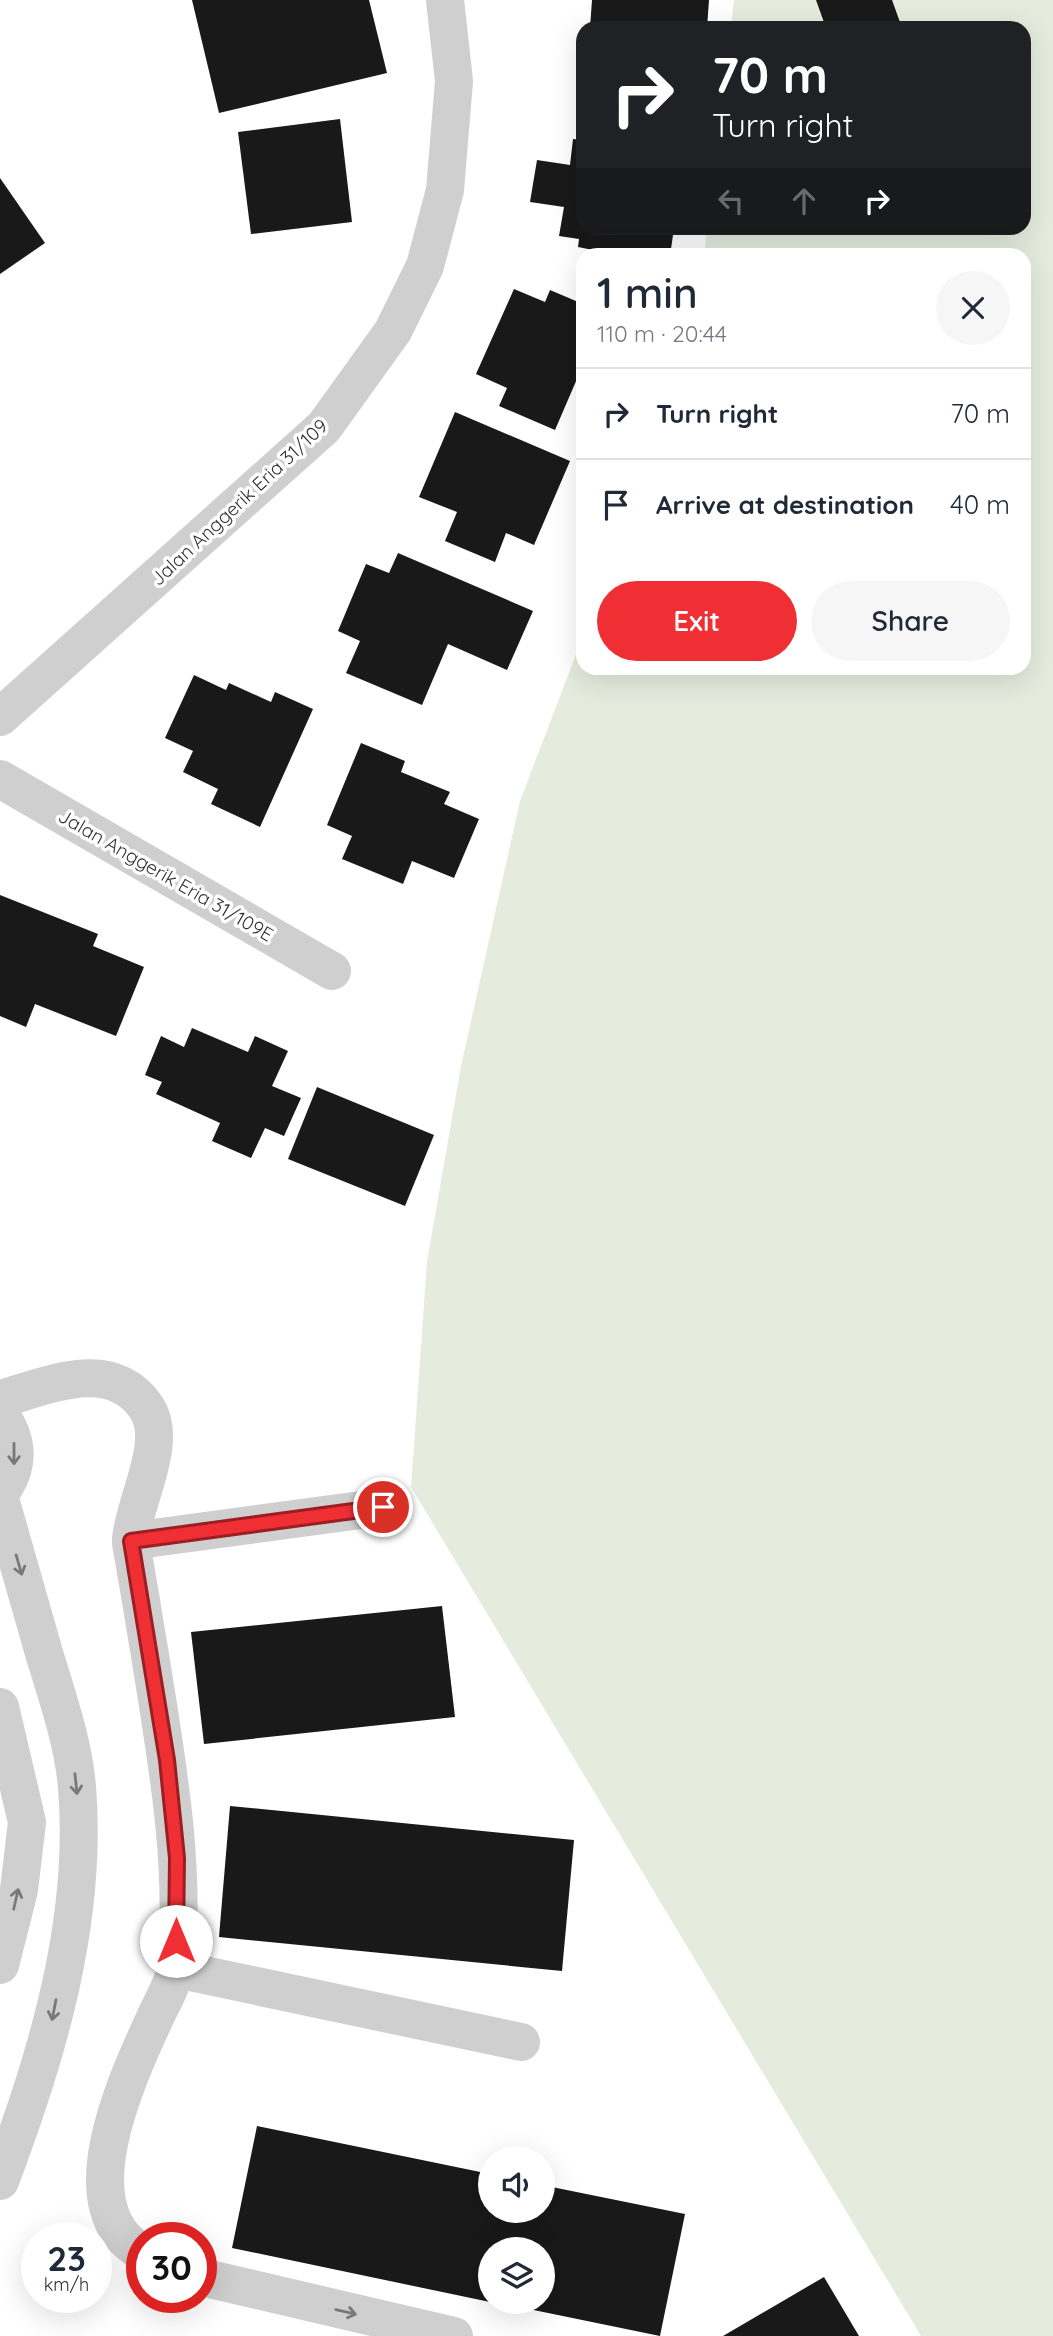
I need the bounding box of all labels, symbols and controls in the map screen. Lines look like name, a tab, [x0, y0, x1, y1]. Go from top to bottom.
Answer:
text: 70 m	[712, 44, 828, 105]
icon: right	[597, 49, 688, 140]
text: Turn right	[712, 105, 853, 145]
icon: left	[712, 182, 750, 220]
icon: ahead	[785, 182, 823, 220]
icon: right	[858, 182, 896, 220]
text: 1 min	[597, 266, 698, 319]
button: close	[936, 271, 1010, 345]
text: 110 m · 20:44	[597, 319, 727, 348]
icon: right	[597, 395, 635, 433]
text: Turn right	[656, 397, 778, 430]
text: 70 m	[950, 397, 1010, 430]
street label: Jalan Anggerik Eria 31/109	[146, 414, 332, 590]
icon: arrive	[597, 486, 635, 524]
text: Arrive at destination	[656, 488, 914, 521]
text: 40 m	[950, 488, 1010, 521]
button: Exit	[597, 581, 797, 661]
button: Share	[811, 581, 1010, 661]
street label: Jalan Anggerik Eria 31/109E	[54, 804, 278, 946]
one-way arrow	[7, 1442, 21, 1465]
pin	[353, 1477, 413, 1537]
icon: arrive	[364, 1488, 402, 1526]
one-way arrow	[13, 1553, 26, 1575]
one-way arrow	[69, 1773, 82, 1795]
one-way arrow	[10, 1888, 24, 1911]
position arrow	[139, 1904, 213, 1978]
one-way arrow	[47, 1998, 61, 2021]
map controls	[478, 2146, 555, 2314]
button: sound	[478, 2146, 555, 2223]
speed limit sign: 30	[126, 2222, 217, 2313]
text: 23	[47, 2236, 86, 2280]
button: layers	[478, 2237, 555, 2314]
text: km/h	[44, 2273, 89, 2296]
one-way arrow	[334, 2306, 357, 2319]

